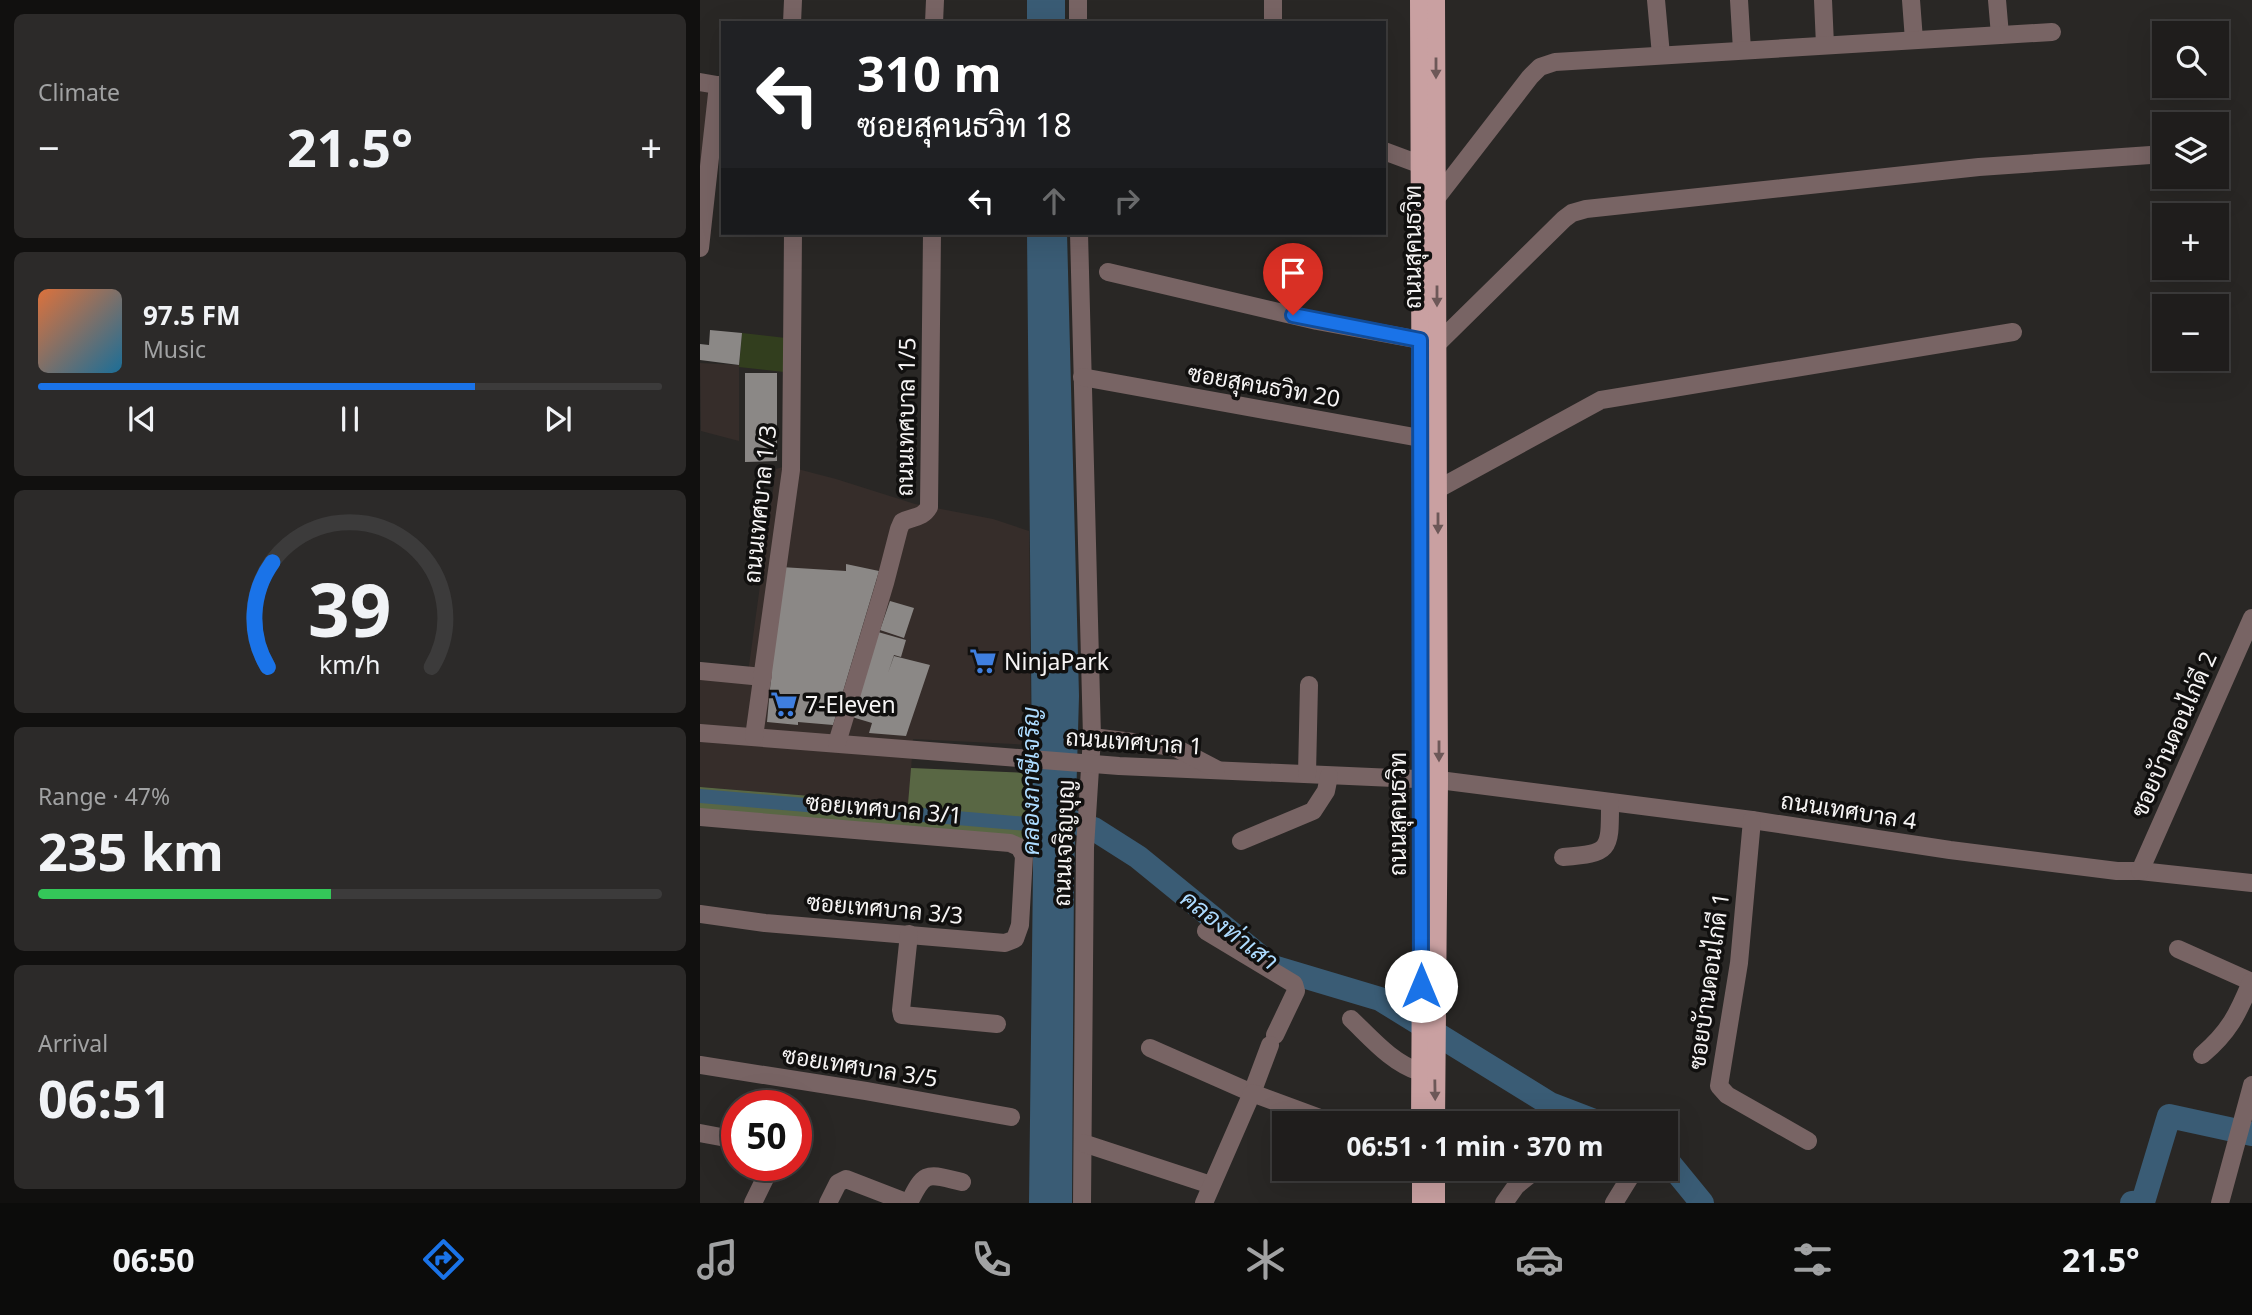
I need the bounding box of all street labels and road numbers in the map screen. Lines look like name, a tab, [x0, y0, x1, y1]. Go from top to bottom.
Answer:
street label: ถนนสุคนธวิท	[1396, 185, 1429, 309]
street label: ถนนเทศบาล 1/5	[888, 337, 922, 497]
street label: ซอยสุคนธวิท 20	[1185, 356, 1343, 415]
street label: ถนนเทศบาล 1/3	[735, 423, 783, 585]
street label: ซอยบัานดอนไก่ดี 2	[2122, 646, 2224, 822]
street label: ถนนเทศบาล 1	[1064, 720, 1204, 762]
street label: ถนนสุคนธวิท	[1381, 752, 1414, 876]
street label: ถนนเจริญบุญ	[1045, 779, 1082, 907]
street label: ถนนเทศบาล 4	[1779, 783, 1919, 837]
street label: ซอยเทศบาล 3/1	[804, 785, 964, 831]
street label: ซอยเทศบาล 3/3	[805, 885, 965, 931]
street label: ซอยบัานดอนไก่ดี 1	[1680, 891, 1736, 1071]
street label: ซอยเทศบาล 3/5	[780, 1038, 940, 1094]

